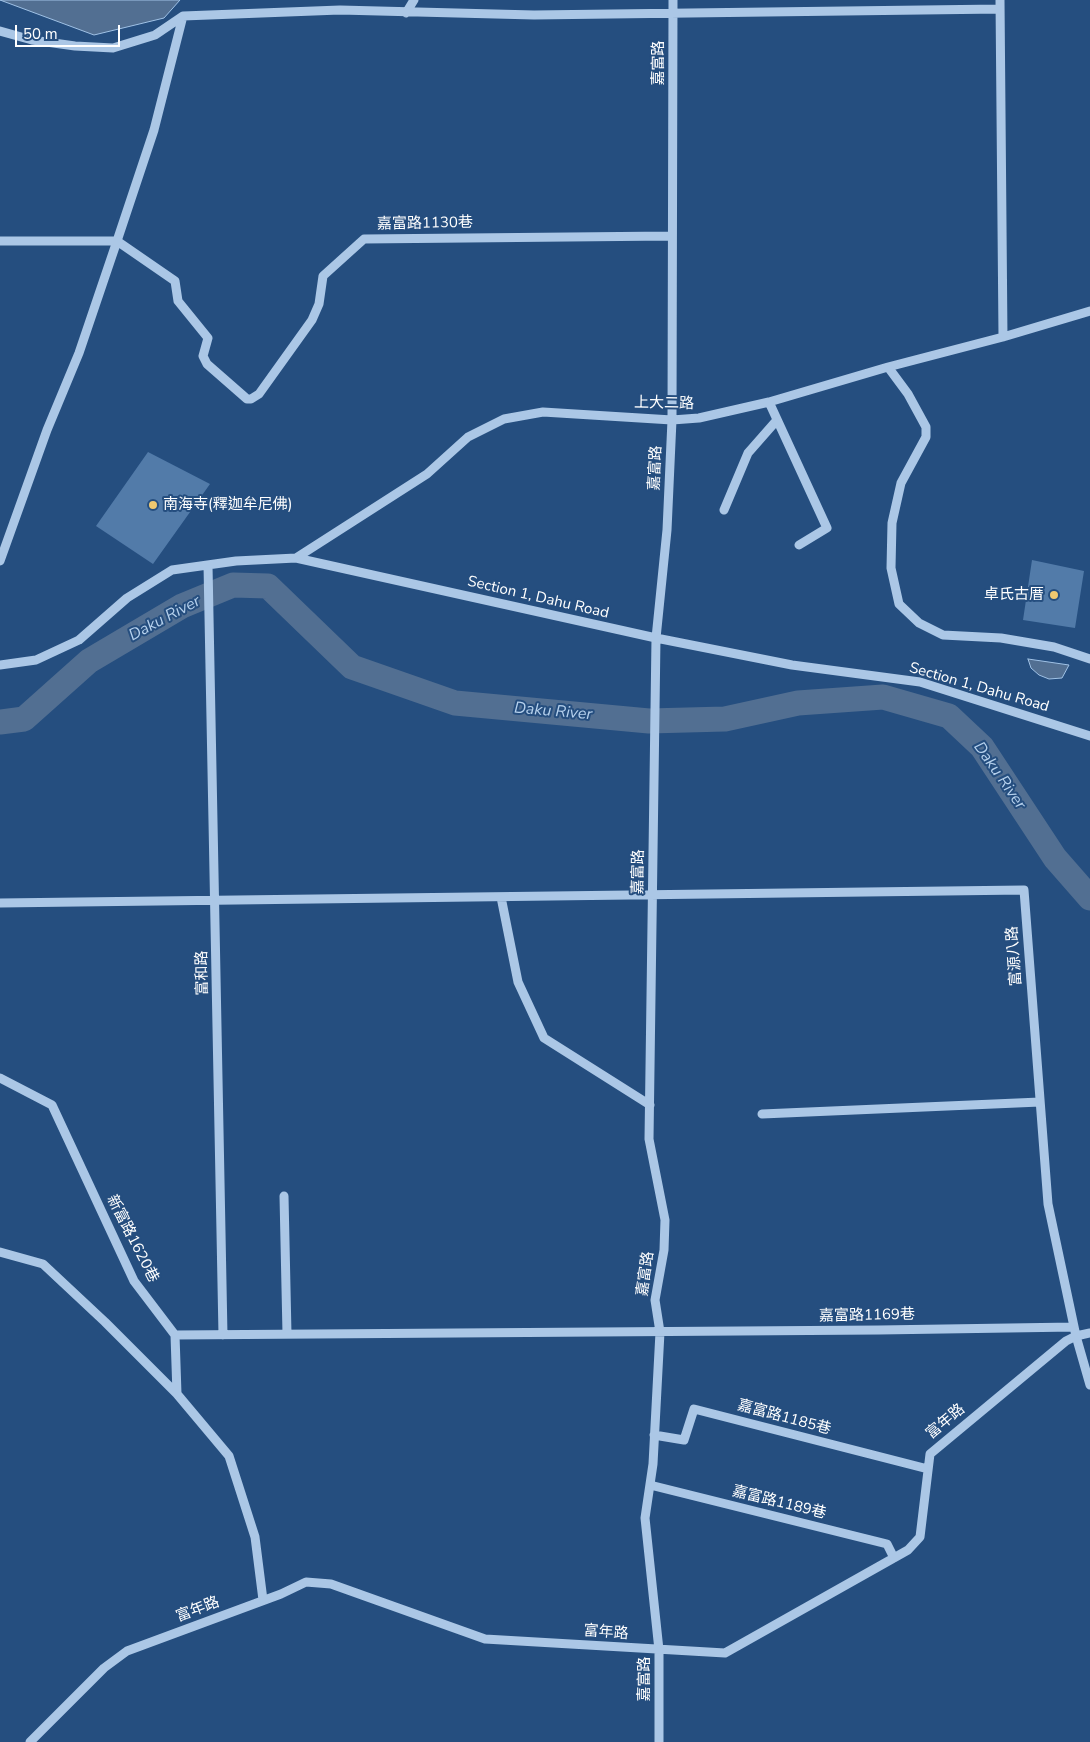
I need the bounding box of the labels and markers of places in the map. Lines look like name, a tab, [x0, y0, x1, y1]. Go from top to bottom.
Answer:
place label: 南海寺(釋迦牟尼佛)	[163, 496, 293, 514]
marker: 南海寺(釋迦牟尼佛)	[147, 499, 159, 511]
place label: 卓氏古厝	[984, 586, 1044, 604]
marker: 卓氏古厝	[1048, 589, 1060, 601]

